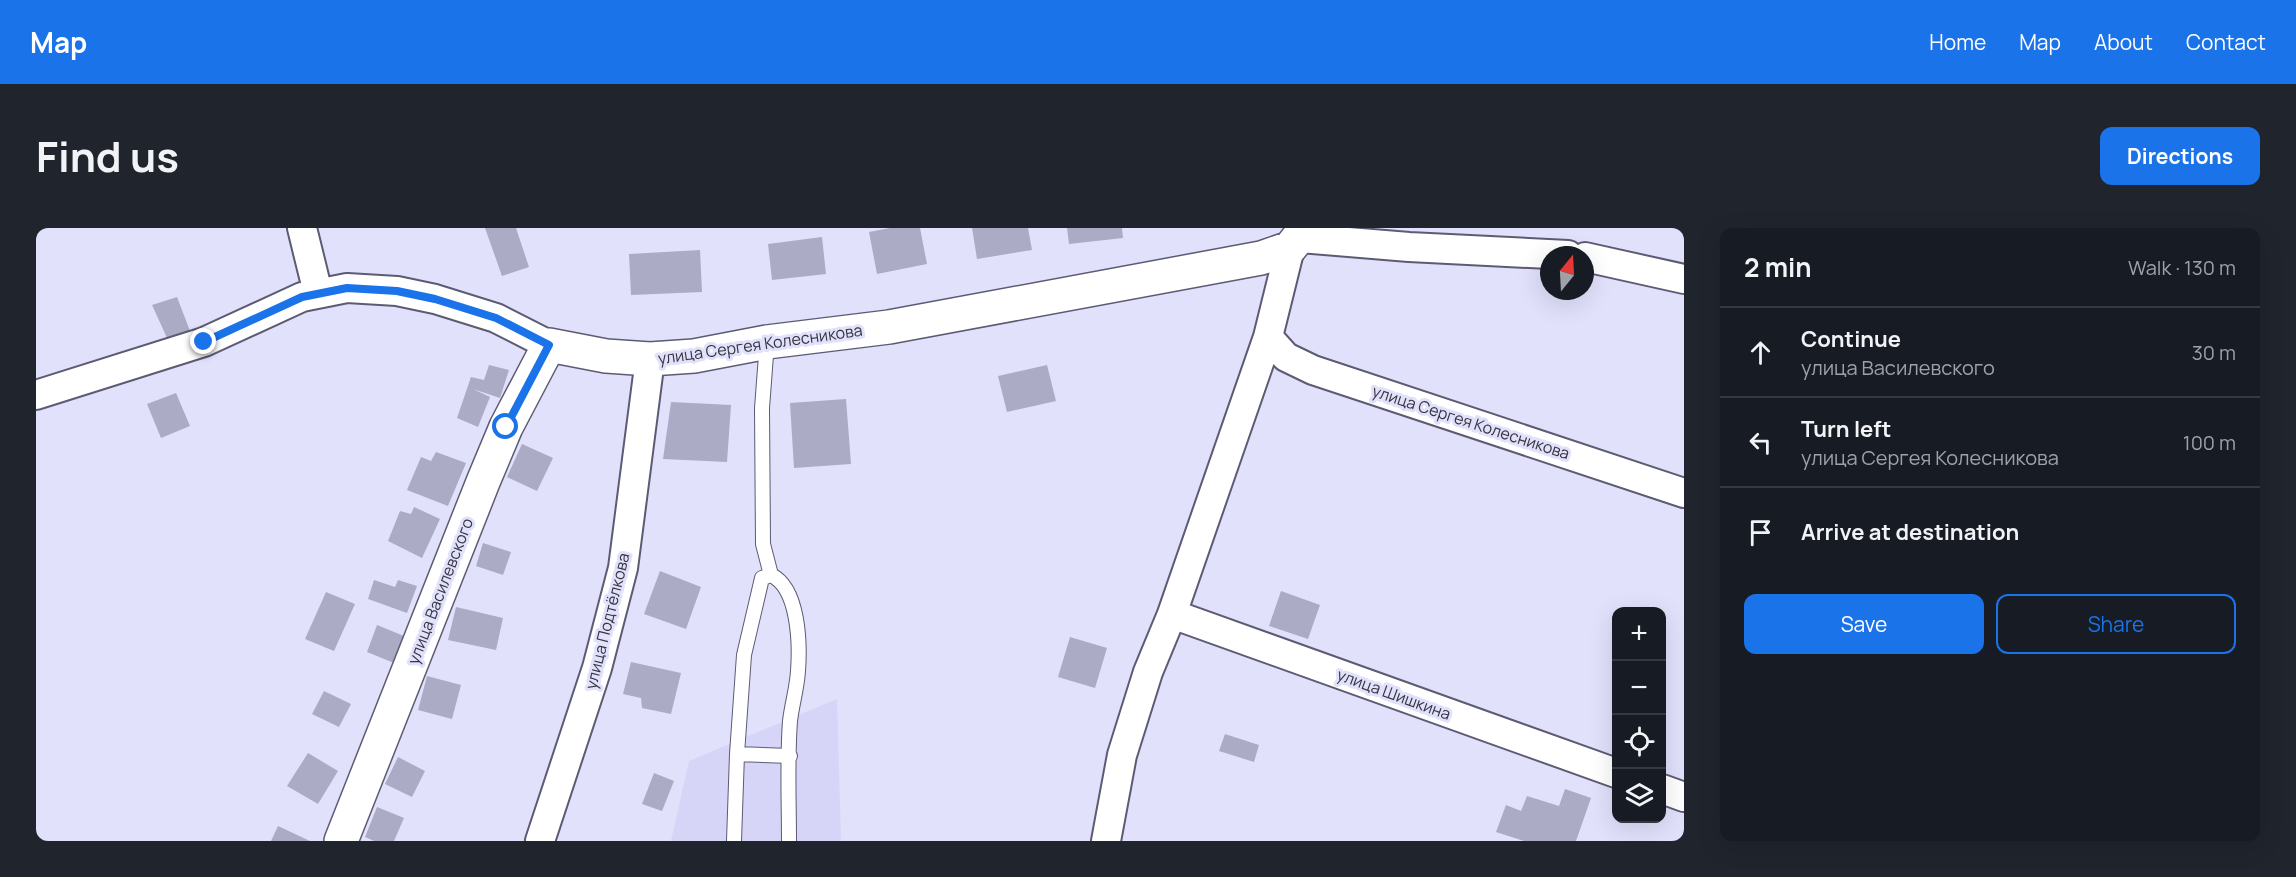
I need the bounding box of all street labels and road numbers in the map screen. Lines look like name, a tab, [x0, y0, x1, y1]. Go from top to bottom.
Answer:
street label: улица Сергея Колесникова	[656, 319, 864, 369]
street label: улица Сергея Колесникова	[1369, 380, 1573, 464]
street label: улица Василевского	[402, 515, 478, 667]
street label: улица Подтёлкова	[579, 550, 635, 692]
street label: улица Шишкина	[1334, 663, 1454, 725]

